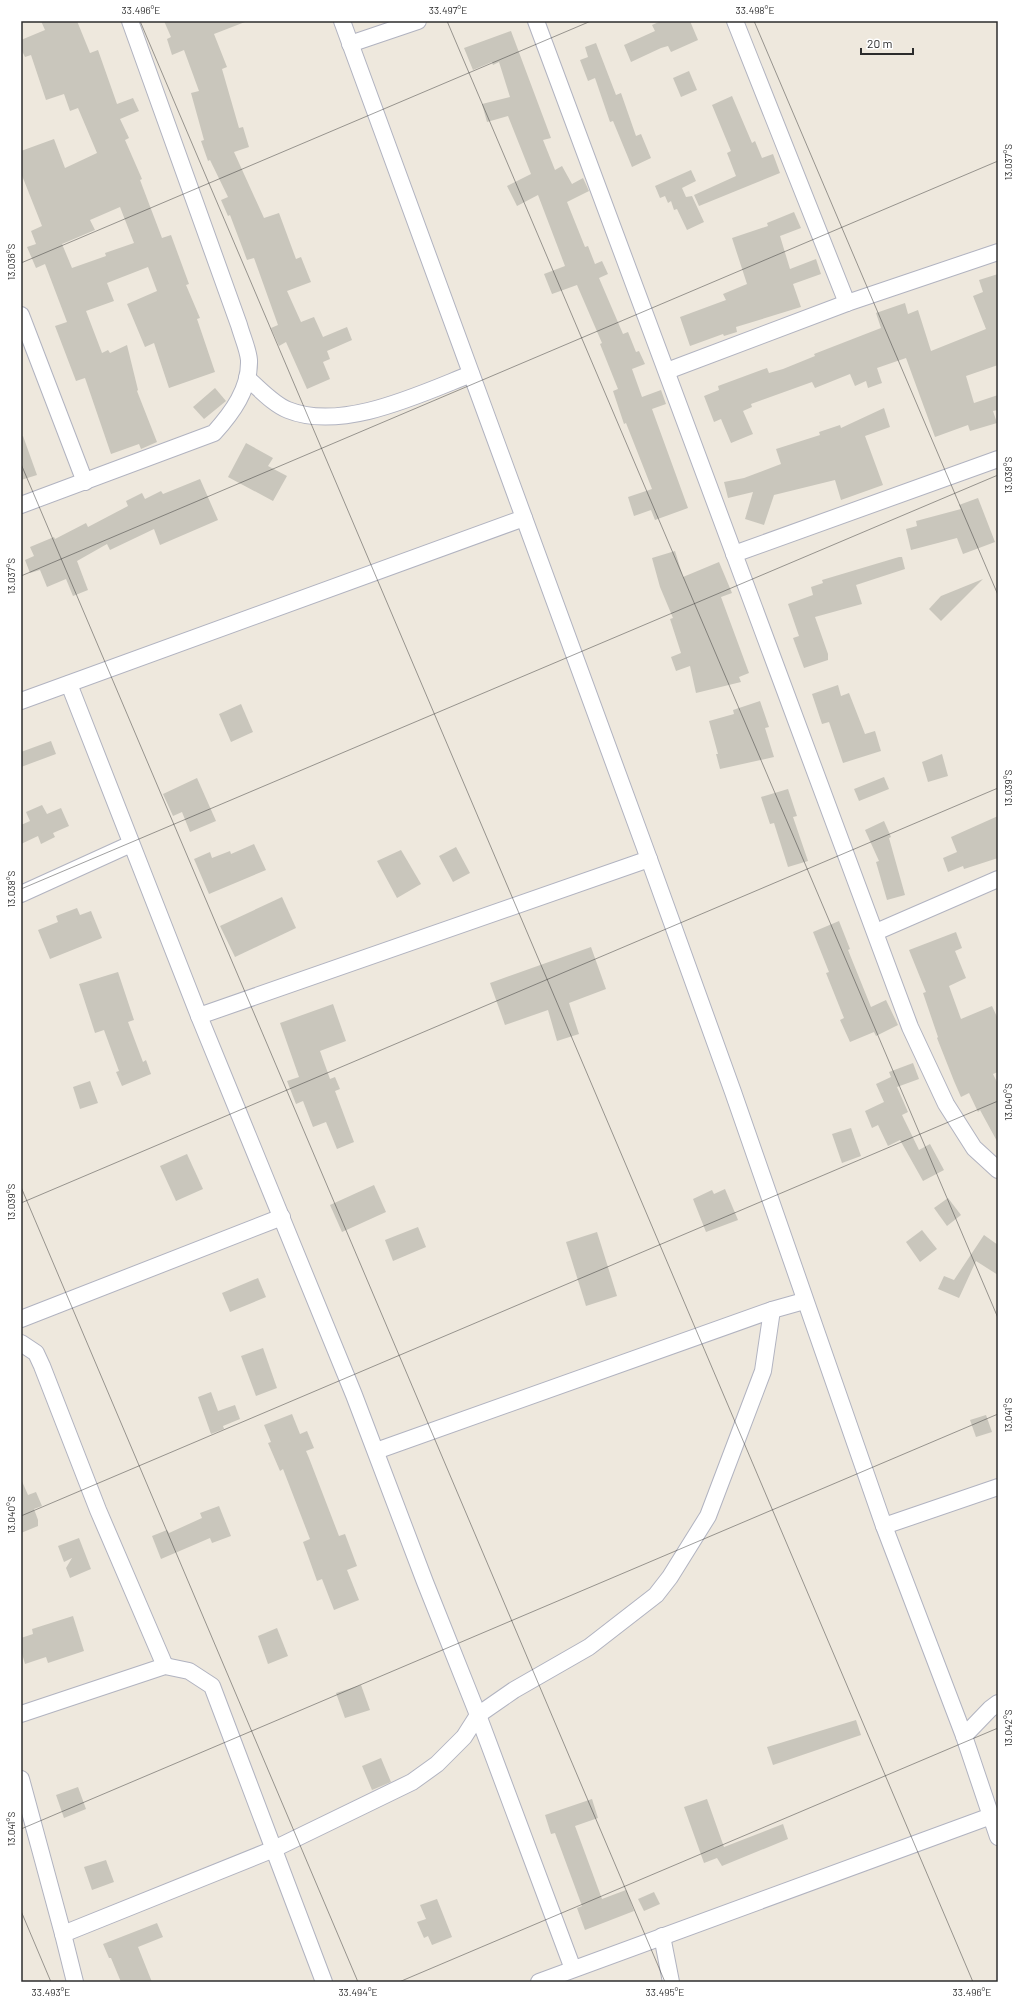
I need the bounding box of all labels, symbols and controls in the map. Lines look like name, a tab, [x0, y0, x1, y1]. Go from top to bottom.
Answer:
text: 33.496°E	[122, 4, 160, 16]
text: 33.497°E	[429, 4, 467, 16]
text: 33.498°E	[736, 4, 774, 16]
scale bar	[861, 30, 913, 56]
text: 20 m	[867, 36, 893, 50]
text: 13.037°S	[1002, 144, 1014, 180]
text: 13.036°S	[5, 244, 17, 280]
text: 13.038°S	[1002, 456, 1014, 493]
text: 13.037°S	[5, 558, 17, 594]
text: 13.039°S	[1002, 769, 1014, 806]
text: 13.038°S	[5, 870, 17, 907]
text: 13.040°S	[1002, 1083, 1014, 1121]
text: 13.039°S	[5, 1183, 17, 1220]
text: 13.041°S	[1002, 1398, 1014, 1432]
text: 13.040°S	[5, 1496, 17, 1534]
text: 13.042°S	[1002, 1709, 1014, 1747]
text: 13.041°S	[5, 1812, 17, 1846]
text: 33.493°E	[32, 1986, 70, 1998]
text: 33.494°E	[338, 1986, 378, 1998]
text: 33.495°E	[646, 1986, 684, 1998]
text: 33.496°E	[953, 1986, 991, 1998]

